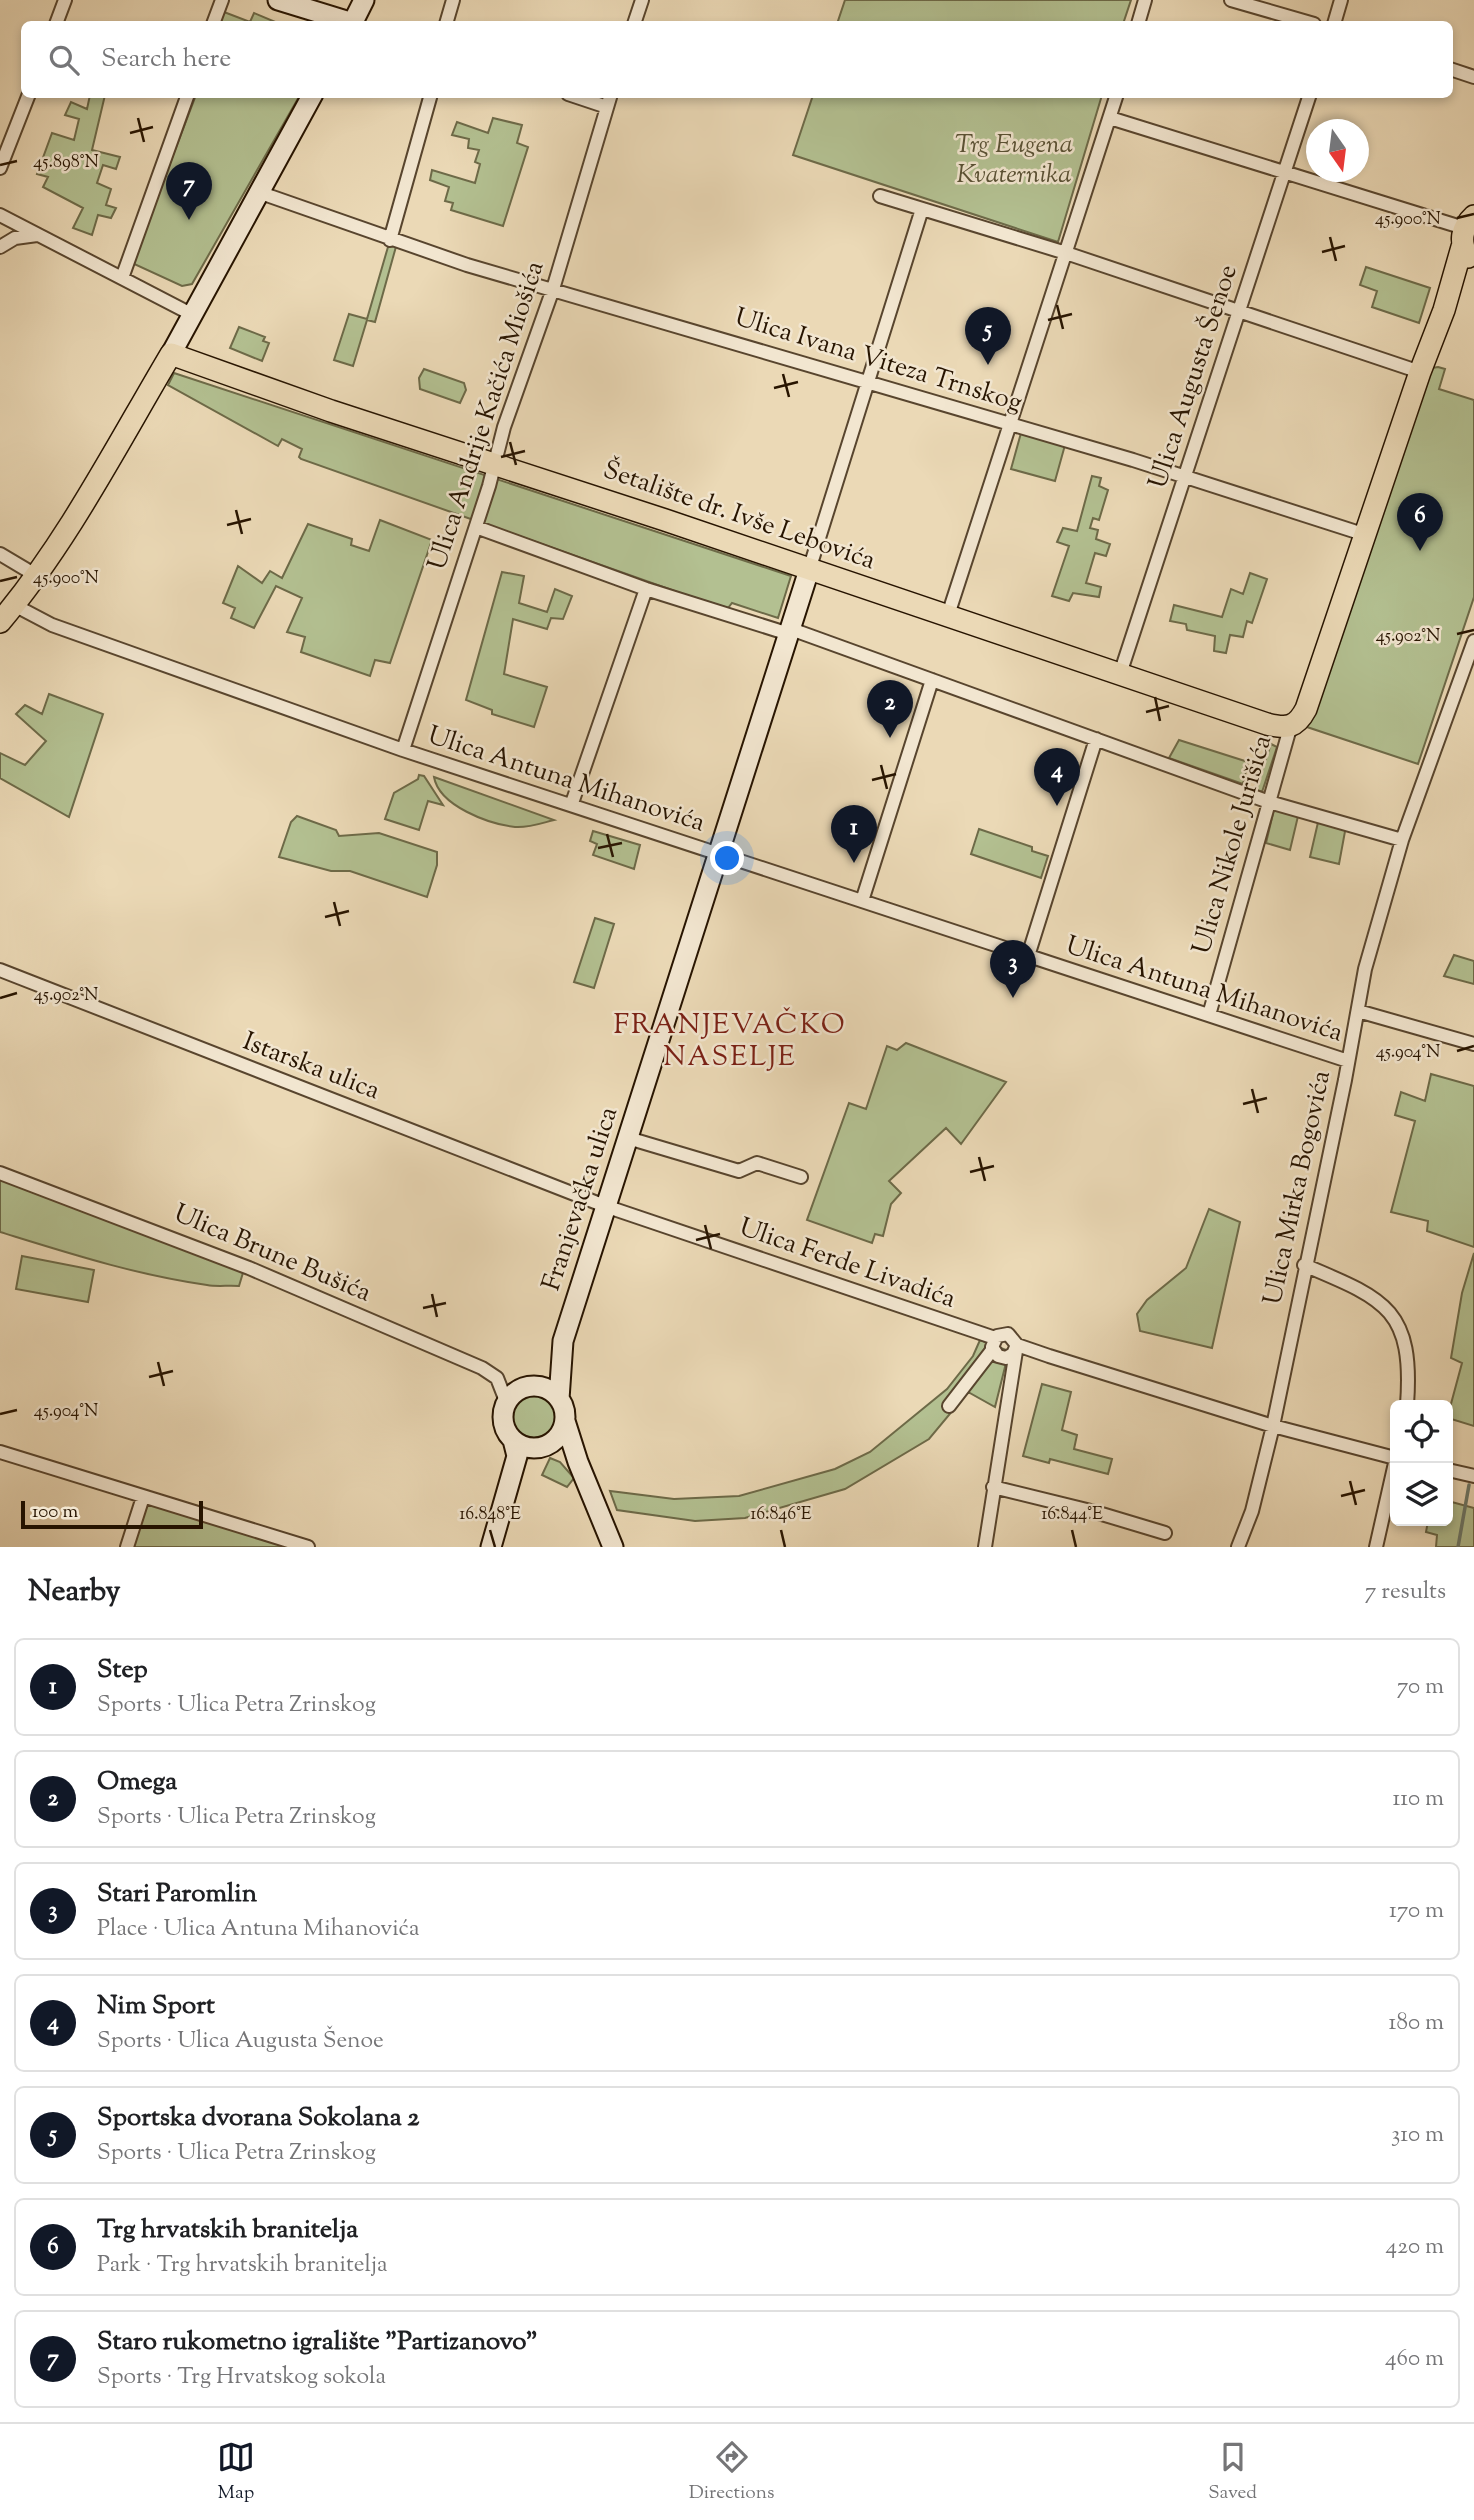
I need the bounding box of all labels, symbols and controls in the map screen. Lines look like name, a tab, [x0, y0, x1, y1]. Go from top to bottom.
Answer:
search box	[21, 21, 1453, 98]
icon: search	[45, 41, 83, 79]
text: Search here	[101, 41, 231, 78]
north arrow	[1306, 119, 1369, 182]
park label: Trg Eugena Kvaternika	[955, 127, 1073, 194]
text: 45.898°N	[33, 150, 99, 176]
pin: 7	[166, 162, 212, 220]
text: 45.900°N	[1375, 207, 1441, 233]
street label: Ulica Andrije Kačića Miošića	[420, 257, 554, 575]
street label: Ulica Augusta Šenoe	[1140, 260, 1248, 494]
street label: Ulica Ivana Viteza Trnskog	[730, 300, 1026, 422]
pin: 5	[965, 307, 1011, 365]
street label: Šetalište dr. Ivše Lebovića	[598, 452, 880, 580]
pin: 6	[1397, 493, 1443, 551]
text: 45.900°N	[33, 566, 99, 592]
text: 45.902°N	[1376, 624, 1440, 650]
pin: 2	[867, 680, 913, 738]
street label: Ulica Antuna Mihanovića	[423, 718, 709, 842]
street label: Ulica Nikole Jurišića	[1184, 731, 1282, 959]
pin: 4	[1034, 748, 1080, 806]
pin: 1	[831, 805, 877, 863]
your location	[710, 841, 744, 875]
street label: Ulica Antuna Mihanovića	[1061, 928, 1347, 1052]
pin: 3	[990, 940, 1036, 998]
text: 45.902°N	[34, 983, 98, 1009]
district label: FRANJEVAČKO NASELJE	[613, 1006, 847, 1078]
street label: Istarska ulica	[237, 1024, 385, 1110]
text: 45.904°N	[1376, 1040, 1440, 1066]
street label: Ulica Mirka Bogovića	[1255, 1067, 1341, 1309]
street label: Franjevačka ulica	[534, 1102, 628, 1296]
street label: Ulica Brune Bušića	[167, 1196, 377, 1312]
street label: Ulica Ferde Livadića	[734, 1210, 960, 1318]
text: 45.904°N	[34, 1399, 98, 1425]
map controls	[1390, 1400, 1453, 1526]
button: locate	[1390, 1400, 1453, 1463]
button: layers	[1390, 1463, 1453, 1526]
scale bar	[21, 1498, 203, 1530]
text: 100 m	[32, 1499, 78, 1526]
text: 16.848°E	[459, 1502, 521, 1528]
text: 16.846°E	[750, 1502, 812, 1528]
text: 16.844°E	[1041, 1502, 1103, 1528]
text: Nearby	[28, 1571, 120, 1614]
text: 7 results	[1365, 1576, 1446, 1609]
text: Step	[97, 1652, 148, 1689]
text: 1	[49, 1671, 57, 1704]
text: 70 m	[1397, 1671, 1444, 1704]
text: Sports · Ulica Petra Zrinskog	[97, 1689, 376, 1722]
text: Omega	[97, 1764, 177, 1801]
text: 2	[48, 1783, 58, 1816]
text: 110 m	[1393, 1783, 1444, 1816]
text: Sports · Ulica Petra Zrinskog	[97, 1801, 376, 1834]
text: Stari Paromlin	[97, 1876, 257, 1913]
text: 3	[48, 1895, 58, 1928]
text: 170 m	[1389, 1895, 1444, 1928]
text: Place · Ulica Antuna Mihanovića	[97, 1913, 420, 1946]
text: Nim Sport	[97, 1988, 215, 2025]
text: 4	[47, 2007, 59, 2040]
text: 180 m	[1389, 2007, 1444, 2040]
text: Sports · Ulica Augusta Šenoe	[97, 2025, 384, 2058]
text: Sportska dvorana Sokolana 2	[97, 2100, 419, 2137]
text: 5	[49, 2119, 57, 2152]
text: 310 m	[1391, 2119, 1444, 2152]
text: Sports · Ulica Petra Zrinskog	[97, 2137, 376, 2170]
text: Trg hrvatskih branitelja	[97, 2212, 358, 2249]
text: 6	[47, 2231, 59, 2264]
text: 420 m	[1386, 2231, 1444, 2264]
text: Park · Trg hrvatskih branitelja	[97, 2249, 388, 2282]
text: Staro rukometno igralište "Partizanovo"	[97, 2324, 538, 2361]
text: 7	[47, 2343, 59, 2376]
text: 460 m	[1385, 2343, 1444, 2376]
text: Sports · Trg Hrvatskog sokola	[97, 2361, 386, 2394]
tab: Map	[217, 2438, 255, 2507]
tab: Directions	[689, 2438, 774, 2507]
tab: Saved	[1208, 2438, 1257, 2507]

